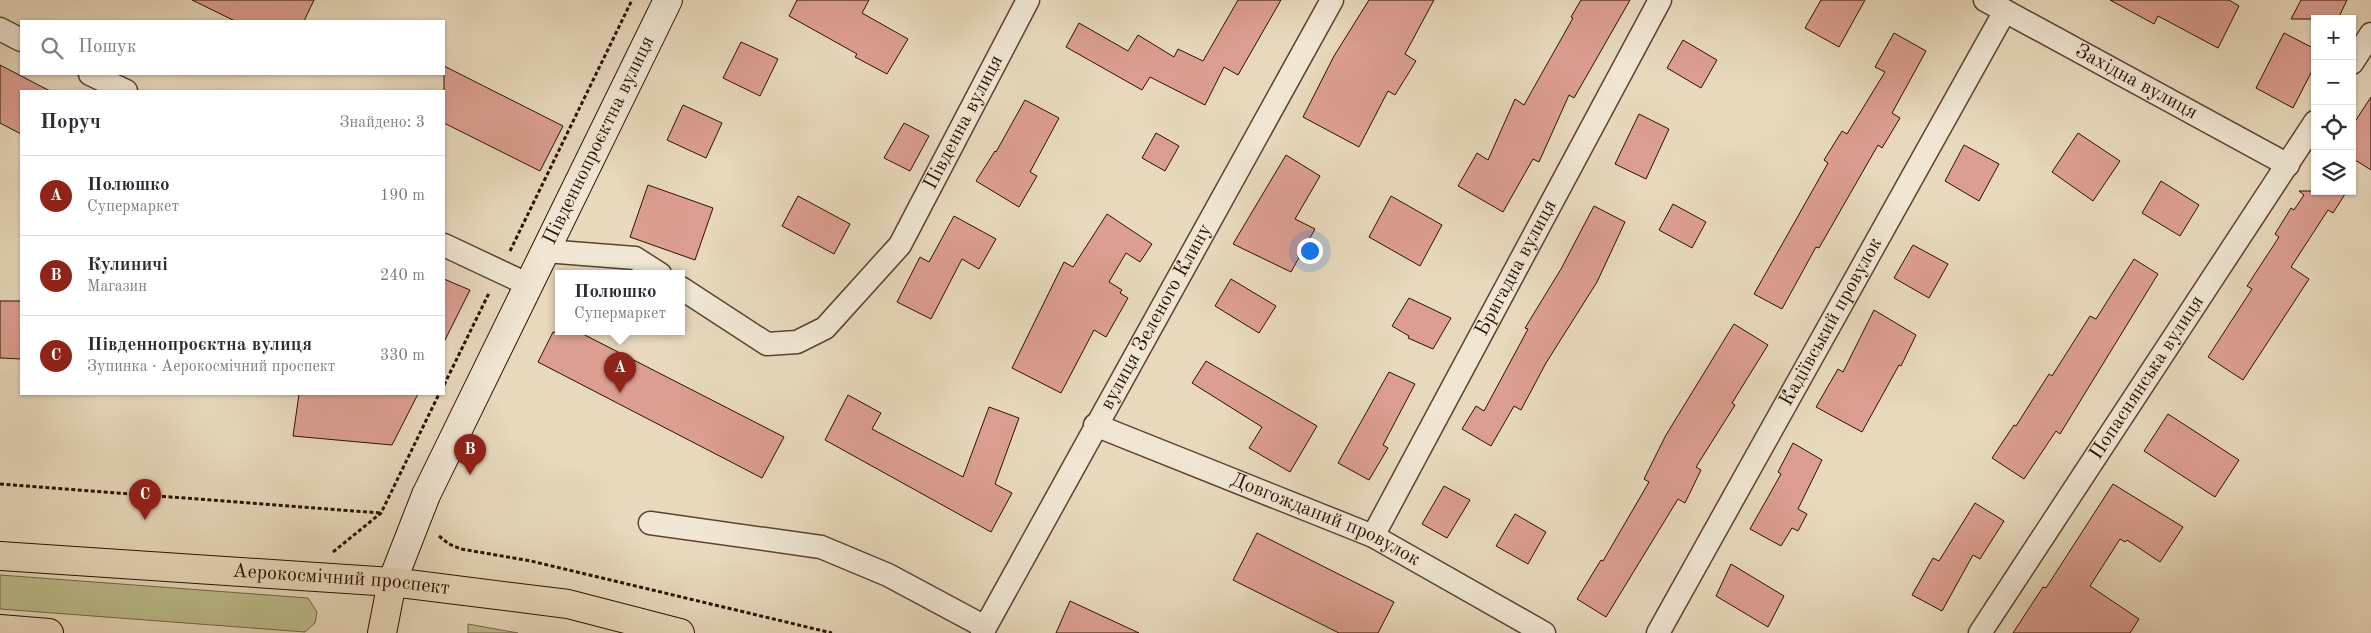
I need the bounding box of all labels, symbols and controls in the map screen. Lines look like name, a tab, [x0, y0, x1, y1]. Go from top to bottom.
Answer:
map controls	[2311, 15, 2356, 195]
button: +	[2311, 15, 2356, 60]
search box	[20, 20, 445, 75]
street label: Південнопроєктна вулиця	[540, 33, 659, 248]
icon: search	[38, 34, 66, 62]
text: Пошук	[78, 38, 136, 57]
street label: Західна вулиця	[2072, 41, 2200, 124]
street label: Південна вулиця	[921, 52, 1007, 193]
button: −	[2311, 60, 2356, 105]
button: locate	[2311, 105, 2356, 150]
text: Поруч	[40, 112, 101, 133]
text: Знайдено: 3	[340, 115, 425, 131]
button: layers	[2311, 150, 2356, 195]
text: Полюшко	[87, 176, 170, 195]
text: A	[50, 188, 62, 204]
text: 190 m	[380, 188, 425, 204]
street label: Бригадна вулиця	[1472, 197, 1561, 339]
text: Супермаркет	[87, 199, 179, 215]
street label: вулиця Зеленого Клину	[1097, 220, 1216, 413]
street label: Кадіївський провулок	[1777, 234, 1886, 410]
your location	[1297, 238, 1323, 264]
text: Кулиничі	[87, 256, 168, 275]
text: B	[50, 268, 62, 284]
text: 240 m	[380, 268, 425, 284]
popup	[555, 270, 685, 335]
text: Магазин	[87, 279, 147, 295]
text: Полюшко	[574, 283, 657, 302]
street label: Попаснянська вулиця	[2086, 292, 2208, 463]
text: Супермаркет	[574, 306, 666, 322]
text: Південнопроєктна вулиця	[87, 336, 312, 355]
text: C	[51, 348, 61, 364]
text: 330 m	[380, 348, 425, 364]
pin: A	[604, 352, 636, 393]
text: Зупинка · Аерокосмічний проспект	[87, 359, 335, 375]
pin: B	[454, 434, 486, 475]
street label: Довгожданий провулок	[1228, 470, 1423, 570]
pin: C	[129, 479, 161, 520]
street label: Аерокосмічний проспект	[232, 561, 451, 599]

